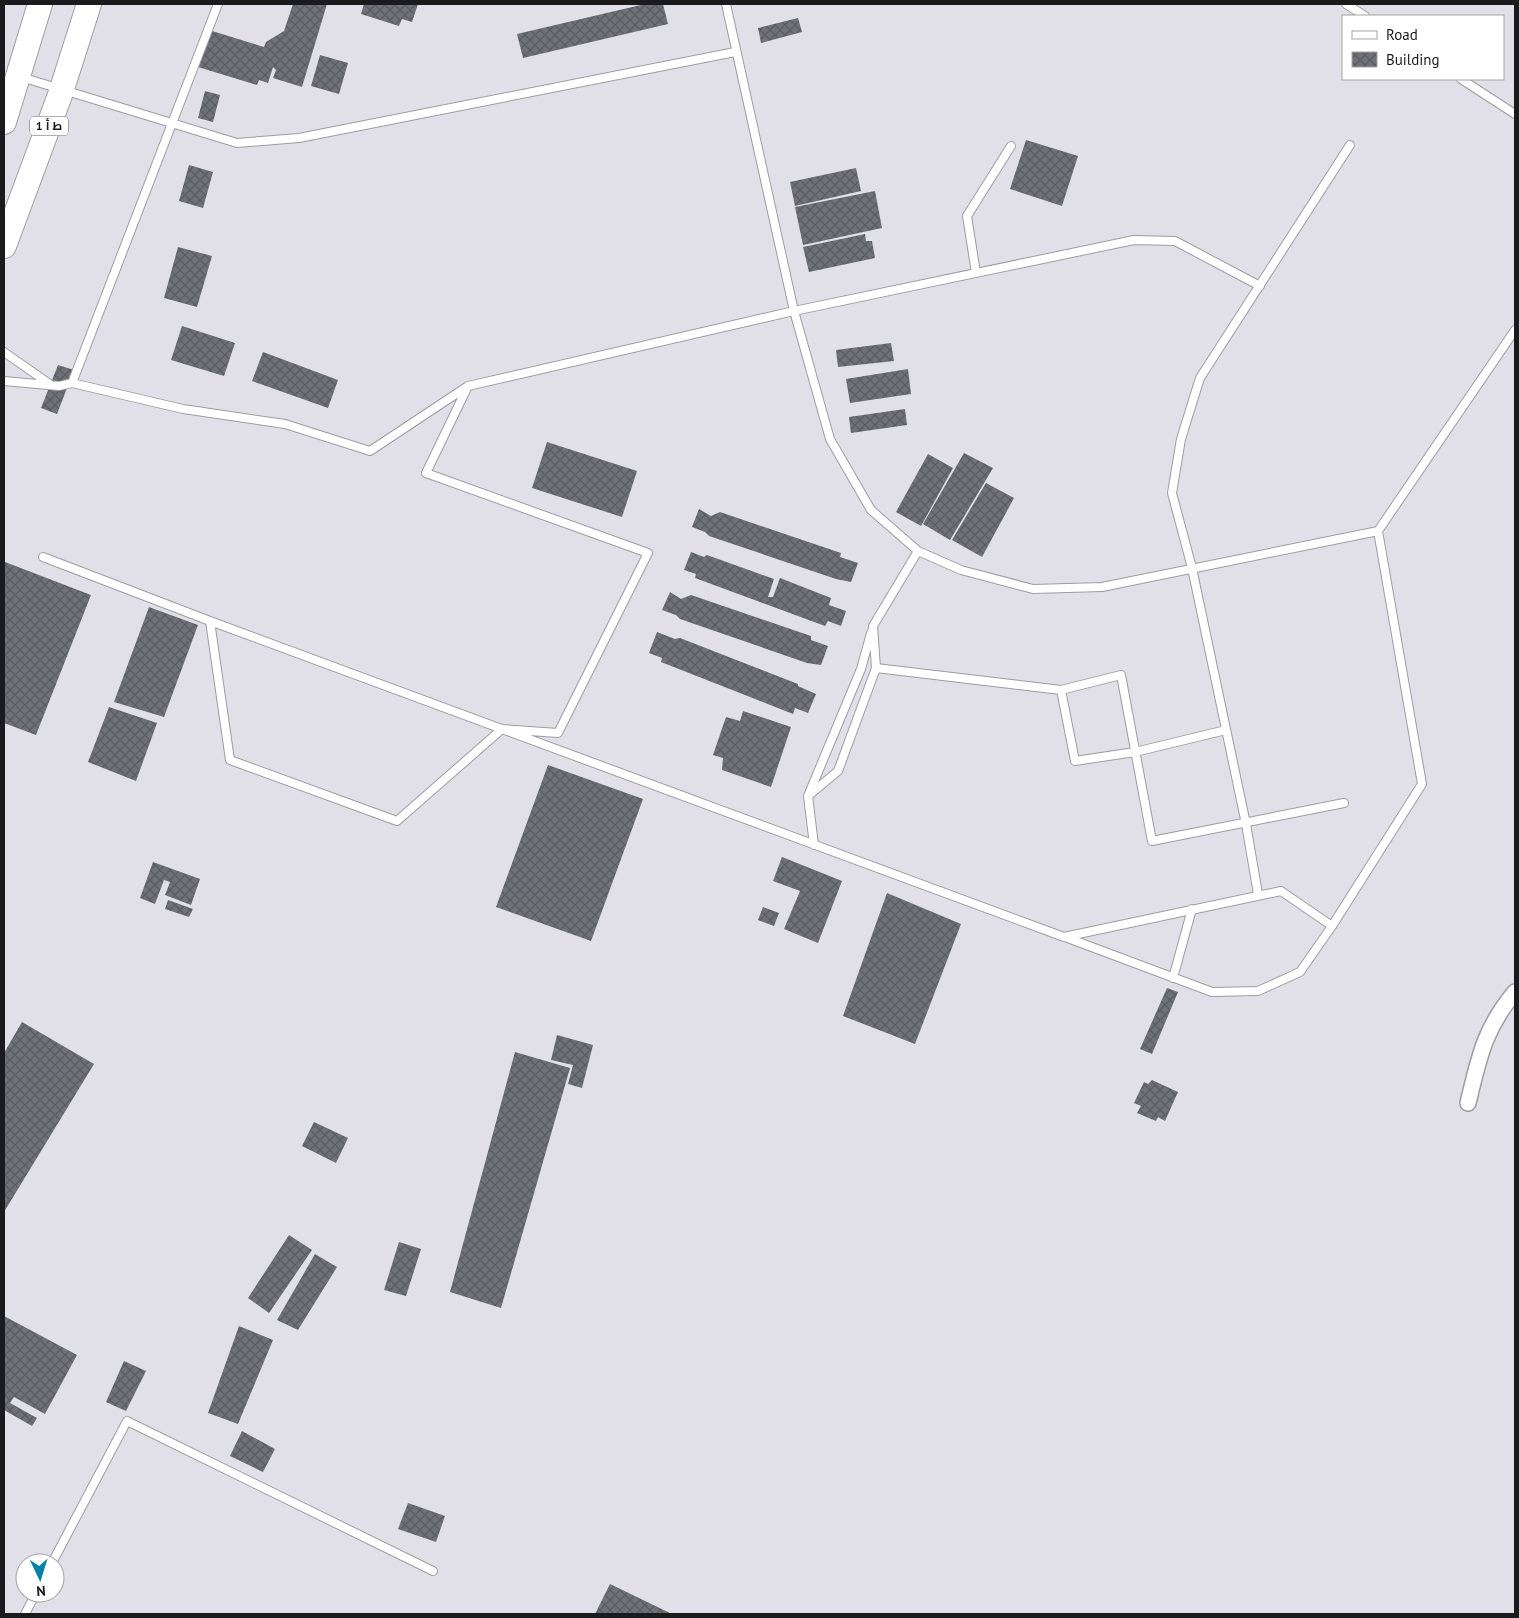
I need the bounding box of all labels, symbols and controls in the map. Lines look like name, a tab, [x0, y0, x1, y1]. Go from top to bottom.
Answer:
legend	[1342, 15, 1504, 80]
text: Road	[1386, 25, 1418, 44]
text: Building	[1386, 50, 1440, 69]
road number: ط أ 1	[30, 116, 68, 136]
north arrow	[15, 1553, 65, 1603]
text: N	[36, 1582, 46, 1600]

